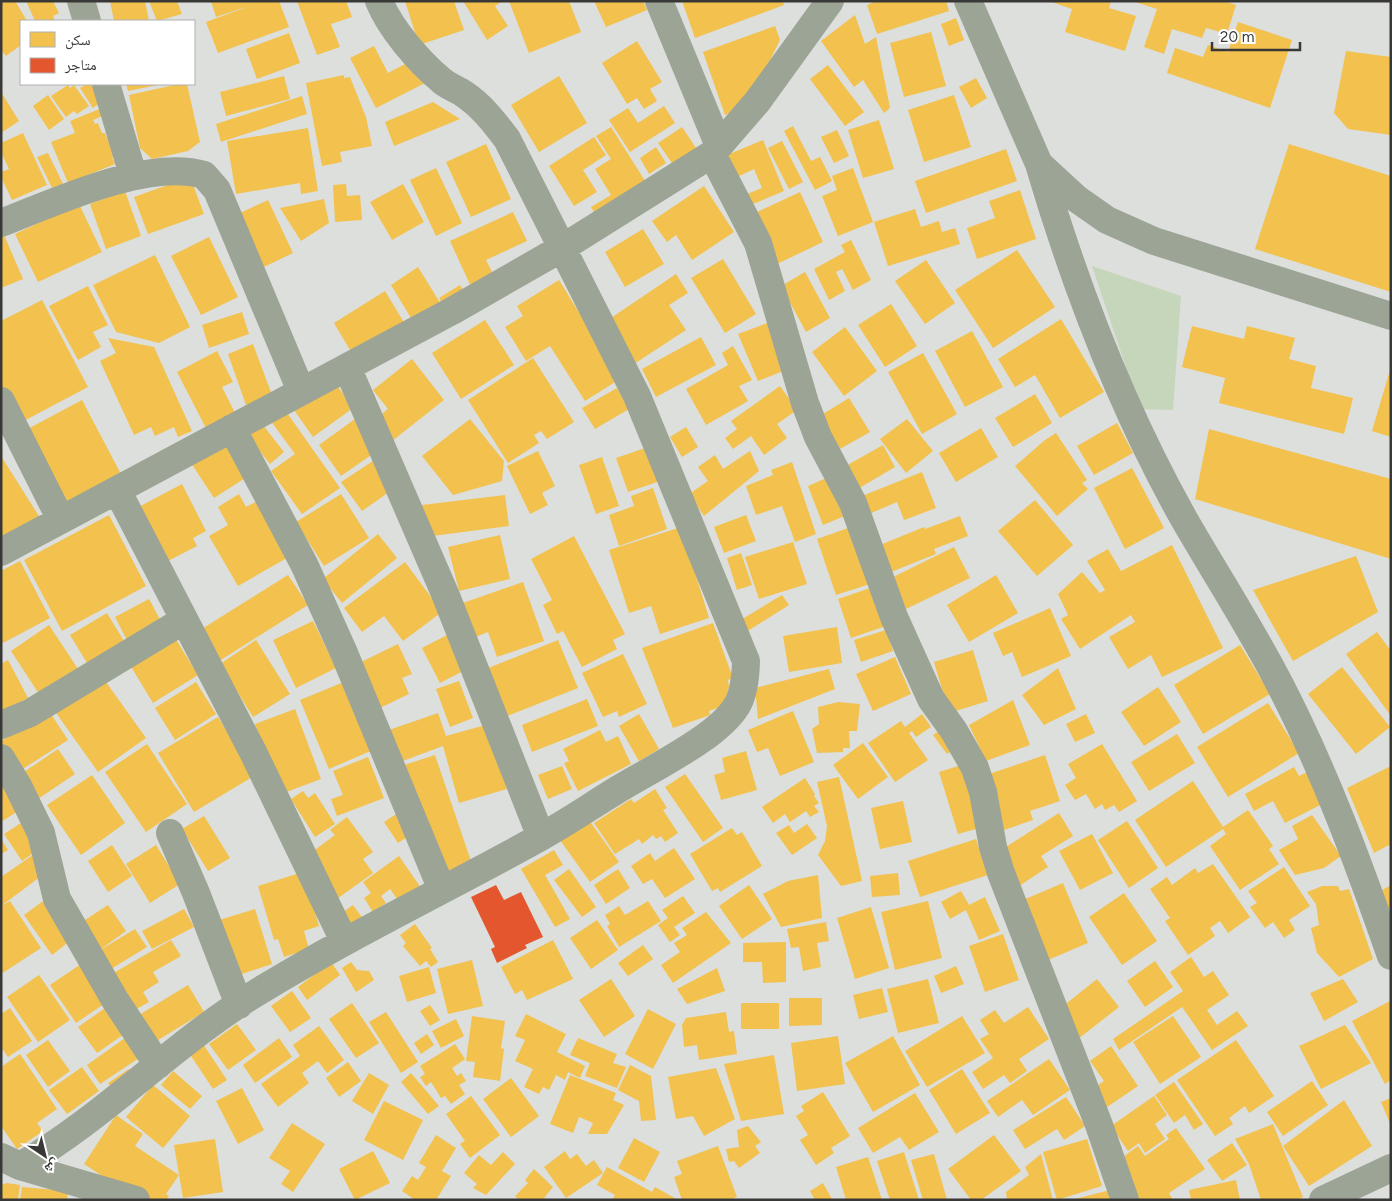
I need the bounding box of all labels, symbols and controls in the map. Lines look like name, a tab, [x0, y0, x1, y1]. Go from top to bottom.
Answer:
legend	[20, 20, 195, 85]
scale bar	[1212, 20, 1300, 52]
text: 20 m	[1220, 28, 1254, 46]
text: سكن	[65, 31, 91, 50]
text: متاجر	[64, 56, 97, 74]
north arrow	[20, 1131, 70, 1181]
text: ش	[41, 1155, 63, 1178]

